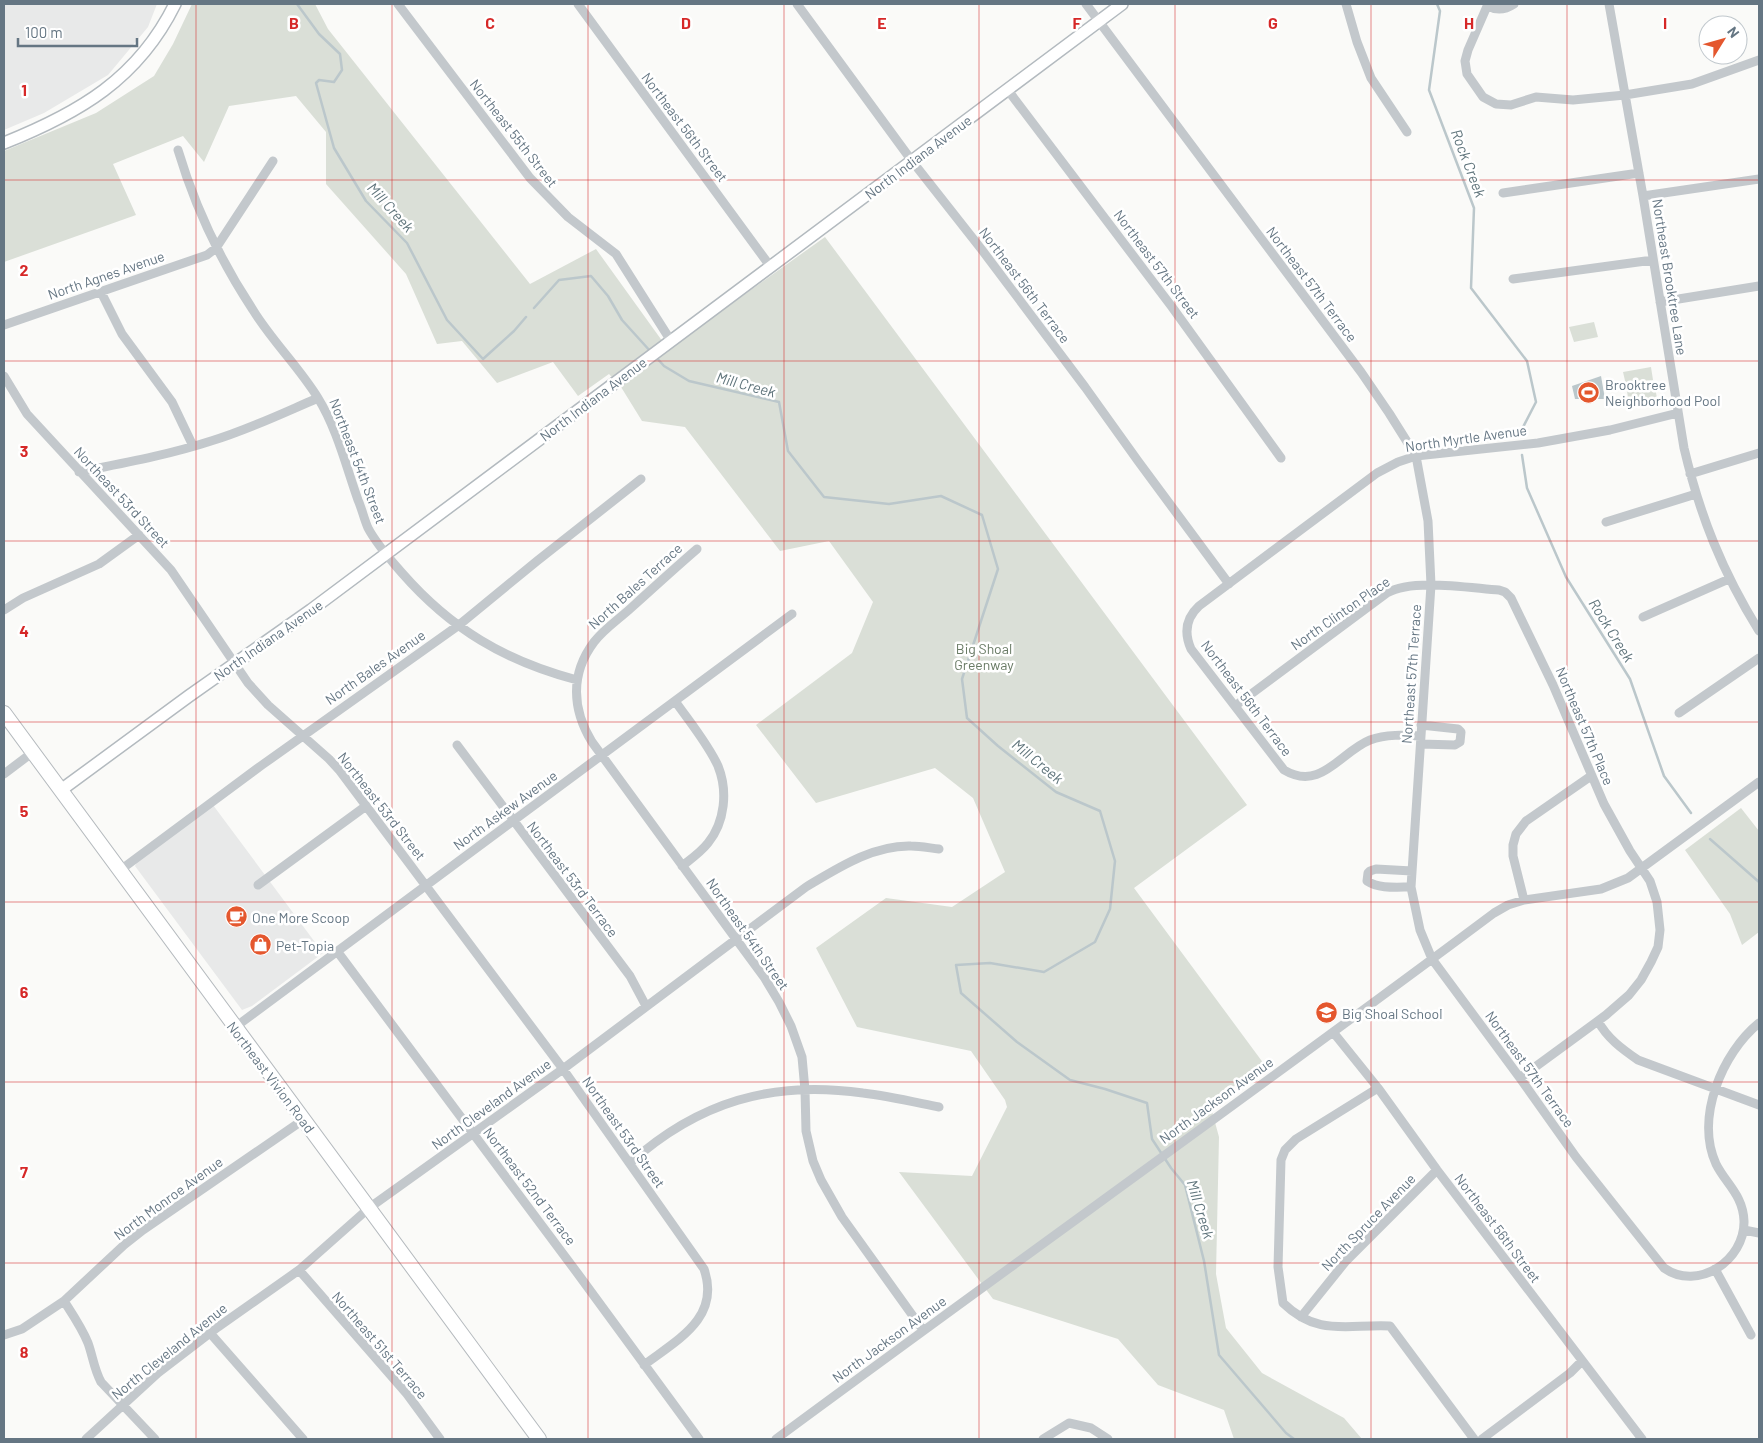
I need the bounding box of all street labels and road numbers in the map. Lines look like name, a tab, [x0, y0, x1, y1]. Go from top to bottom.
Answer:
street label: Northeast 56th Street	[638, 69, 732, 185]
street label: Northeast 55th Street	[467, 76, 561, 190]
street label: North Indiana Avenue	[861, 111, 975, 203]
street label: Northeast Brooktree Lane	[1649, 198, 1691, 356]
street label: Northeast 57th Street	[1111, 206, 1203, 322]
street label: Northeast 57th Terrace	[1263, 223, 1361, 345]
street label: Northeast 56th Terrace	[976, 224, 1074, 346]
street label: North Agnes Avenue	[45, 247, 167, 303]
street label: North Indiana Avenue	[536, 353, 650, 445]
street label: Northeast 54th Street	[326, 396, 390, 526]
street label: North Myrtle Avenue	[1404, 421, 1528, 455]
street label: Northeast 53rd Street	[71, 443, 173, 551]
street label: North Bales Terrace	[585, 539, 685, 633]
street label: North Clinton Place	[1287, 573, 1393, 653]
street label: North Indiana Avenue	[210, 596, 326, 684]
street label: Northeast 57th Terrace	[1398, 604, 1424, 744]
street label: North Bales Avenue	[322, 626, 428, 708]
street label: Northeast 56th Terrace	[1198, 637, 1296, 759]
street label: Northeast 57th Place	[1552, 664, 1618, 788]
street label: Northeast 53rd Street	[335, 749, 429, 863]
street label: North Askew Avenue	[450, 767, 560, 853]
street label: Northeast 53rd Terrace	[524, 818, 622, 940]
street label: Northeast 54th Street	[703, 875, 793, 993]
street label: Northeast 57th Terrace	[1482, 1007, 1578, 1131]
street label: Northeast Vivion Road	[224, 1018, 318, 1136]
street label: North Jackson Avenue	[1156, 1053, 1276, 1147]
street label: North Cleveland Avenue	[428, 1055, 554, 1153]
street label: Northeast 53rd Street	[579, 1073, 669, 1191]
street label: Northeast 52nd Terrace	[480, 1124, 580, 1248]
street label: North Monroe Avenue	[110, 1153, 226, 1243]
street label: North Spruce Avenue	[1317, 1170, 1419, 1274]
street label: Northeast 56th Street	[1451, 1170, 1545, 1286]
street label: Northeast 51st Terrace	[329, 1288, 431, 1402]
street label: North Jackson Avenue	[829, 1292, 949, 1386]
street label: North Cleveland Avenue	[108, 1299, 230, 1403]

